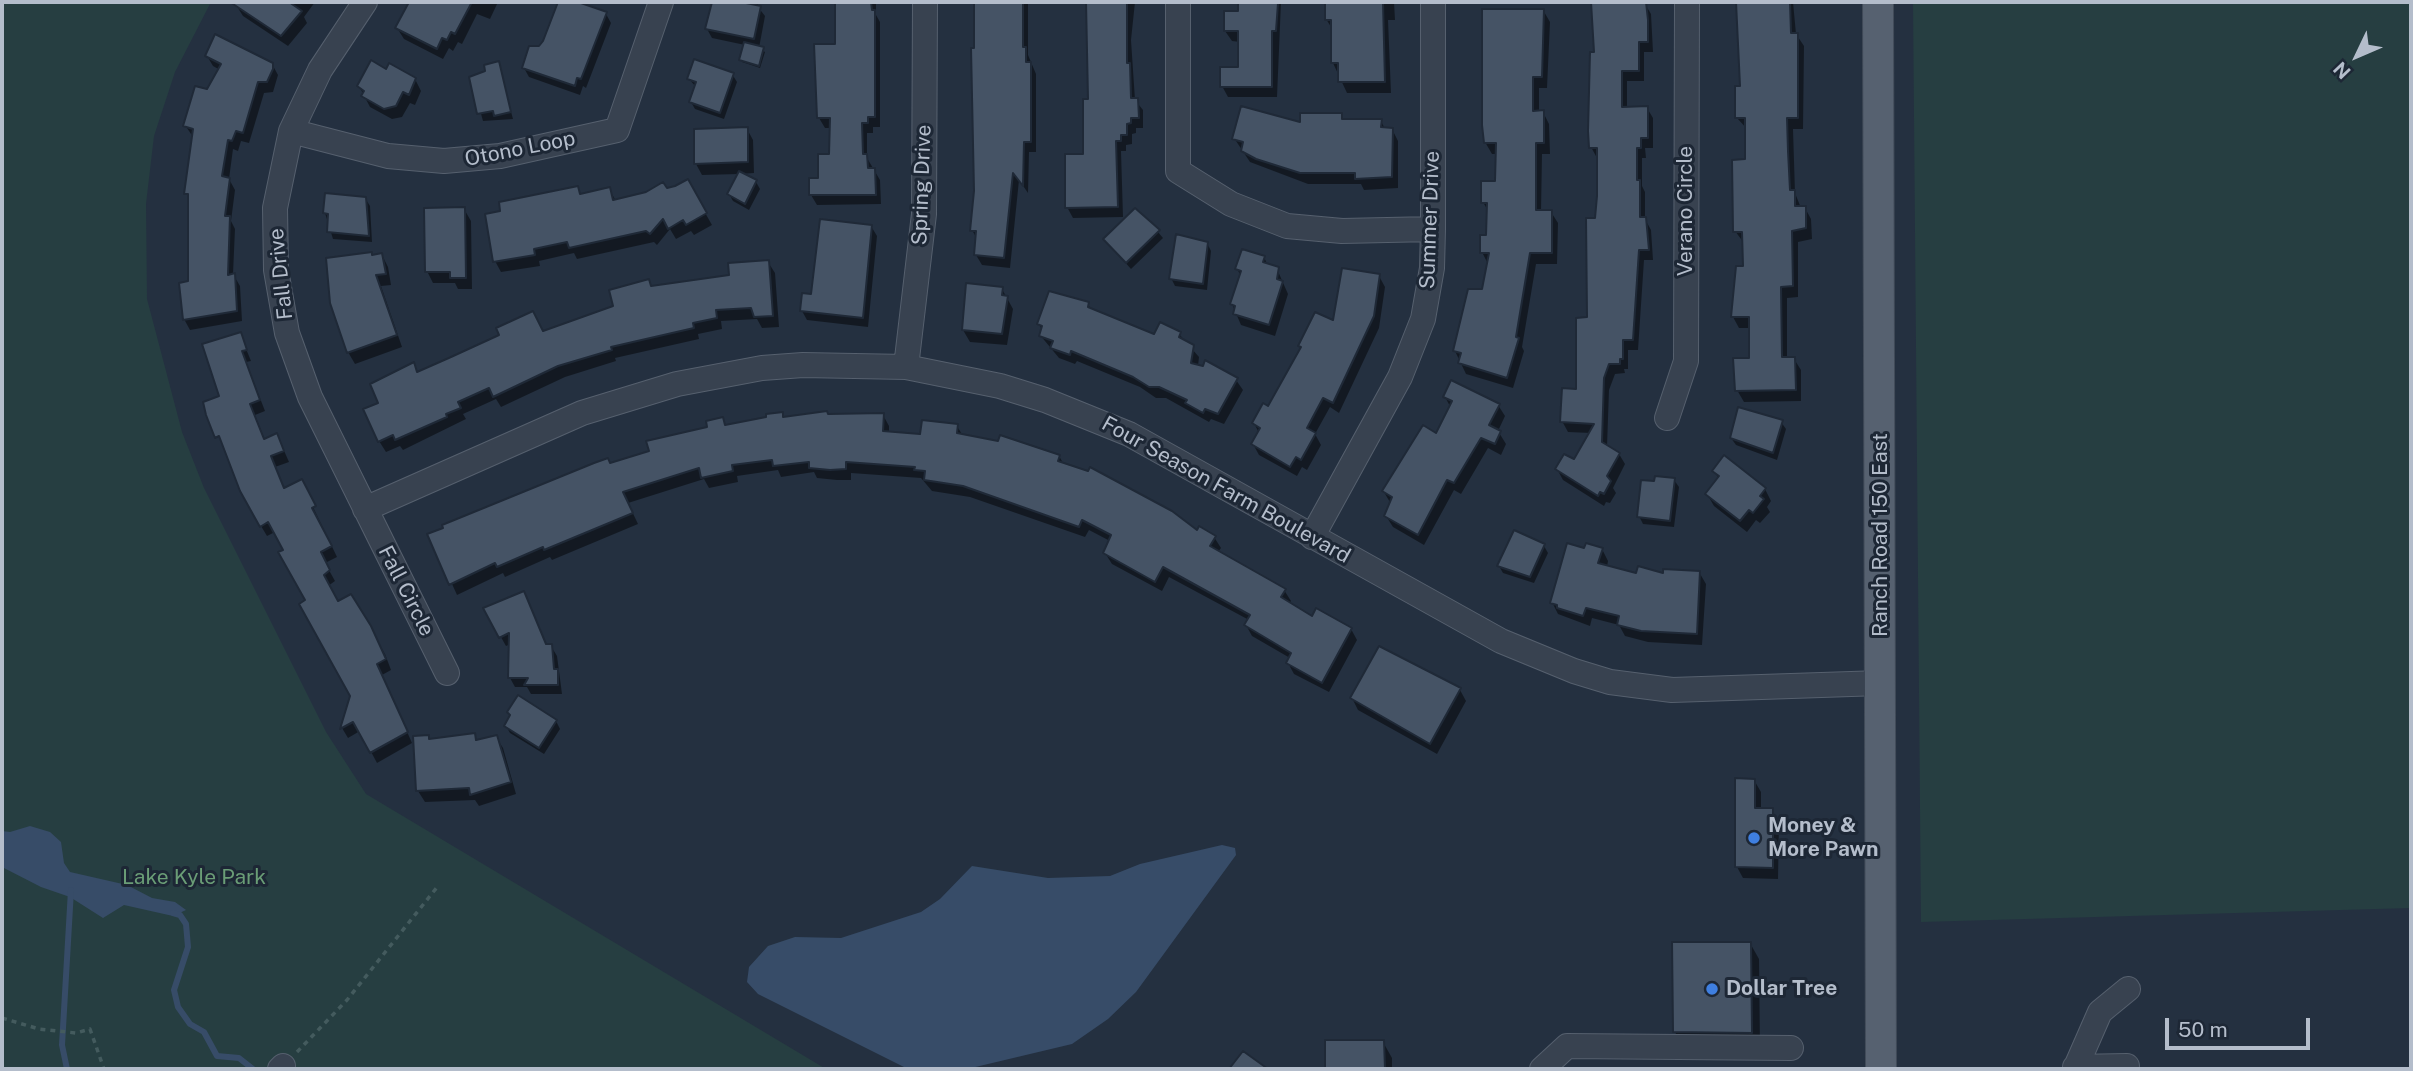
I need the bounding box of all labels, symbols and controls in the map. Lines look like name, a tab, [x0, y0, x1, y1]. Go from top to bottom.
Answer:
north arrow	[2322, 21, 2392, 91]
text: N	[2329, 58, 2355, 84]
street label: Spring Drive	[907, 124, 937, 246]
street label: Otono Loop	[463, 126, 577, 172]
street label: Verano Circle	[1673, 146, 1699, 276]
street label: Summer Drive	[1415, 151, 1445, 289]
street label: Fall Drive	[264, 227, 298, 321]
street label: Four Season Farm Boulevard	[1097, 411, 1355, 569]
street label: Ranch Road 150 East	[1868, 433, 1894, 637]
street label: Fall Circle	[372, 542, 440, 640]
place label: Money & More Pawn	[1768, 813, 1878, 863]
marker: Money & More Pawn	[1746, 830, 1762, 846]
park label: Lake Kyle Park	[122, 865, 266, 891]
place label: Dollar Tree	[1726, 976, 1837, 1002]
marker: Dollar Tree	[1704, 981, 1720, 997]
scale bar	[2168, 1004, 2313, 1048]
text: 50 m	[2178, 1017, 2228, 1042]

